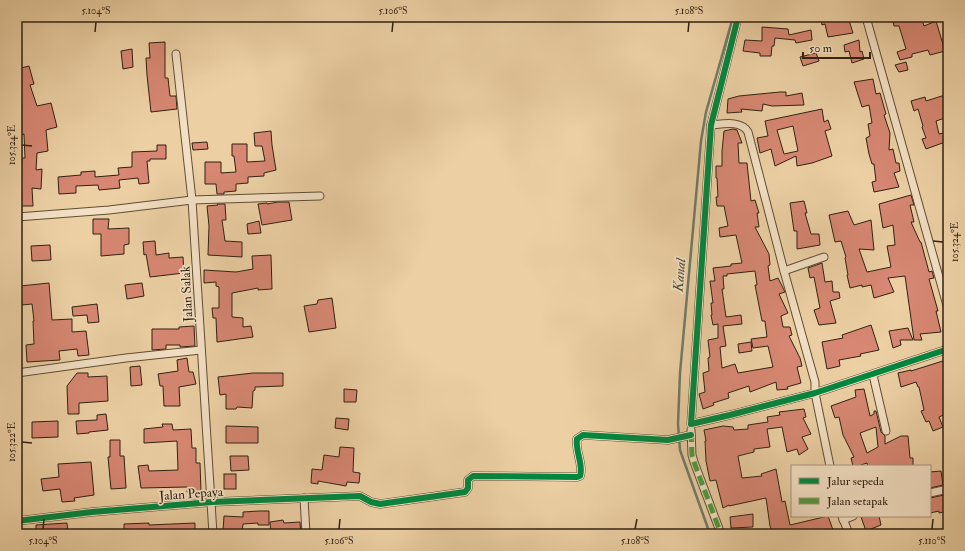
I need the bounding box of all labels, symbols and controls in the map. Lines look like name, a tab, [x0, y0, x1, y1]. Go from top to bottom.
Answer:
text: 5.104°S	[81, 5, 111, 17]
text: 5.106°S	[379, 5, 407, 17]
text: 5.108°S	[675, 5, 703, 17]
scale bar	[803, 34, 870, 60]
text: 50 m	[809, 41, 833, 56]
text: 105.324°E	[6, 125, 18, 165]
text: 105.324°E	[949, 222, 961, 262]
water label: Kanal	[670, 256, 690, 293]
street label: Jalan Salak	[178, 265, 197, 323]
text: 105.322°E	[6, 422, 18, 462]
legend	[791, 465, 931, 517]
text: Jalur sepeda	[826, 474, 885, 489]
street label: Jalan Pepaya	[158, 484, 224, 505]
text: Jalan setapak	[826, 494, 888, 509]
text: 5.104°S	[28, 535, 58, 547]
text: 5.106°S	[325, 535, 353, 547]
text: 5.108°S	[621, 535, 649, 547]
text: 5.110°S	[918, 535, 946, 547]

